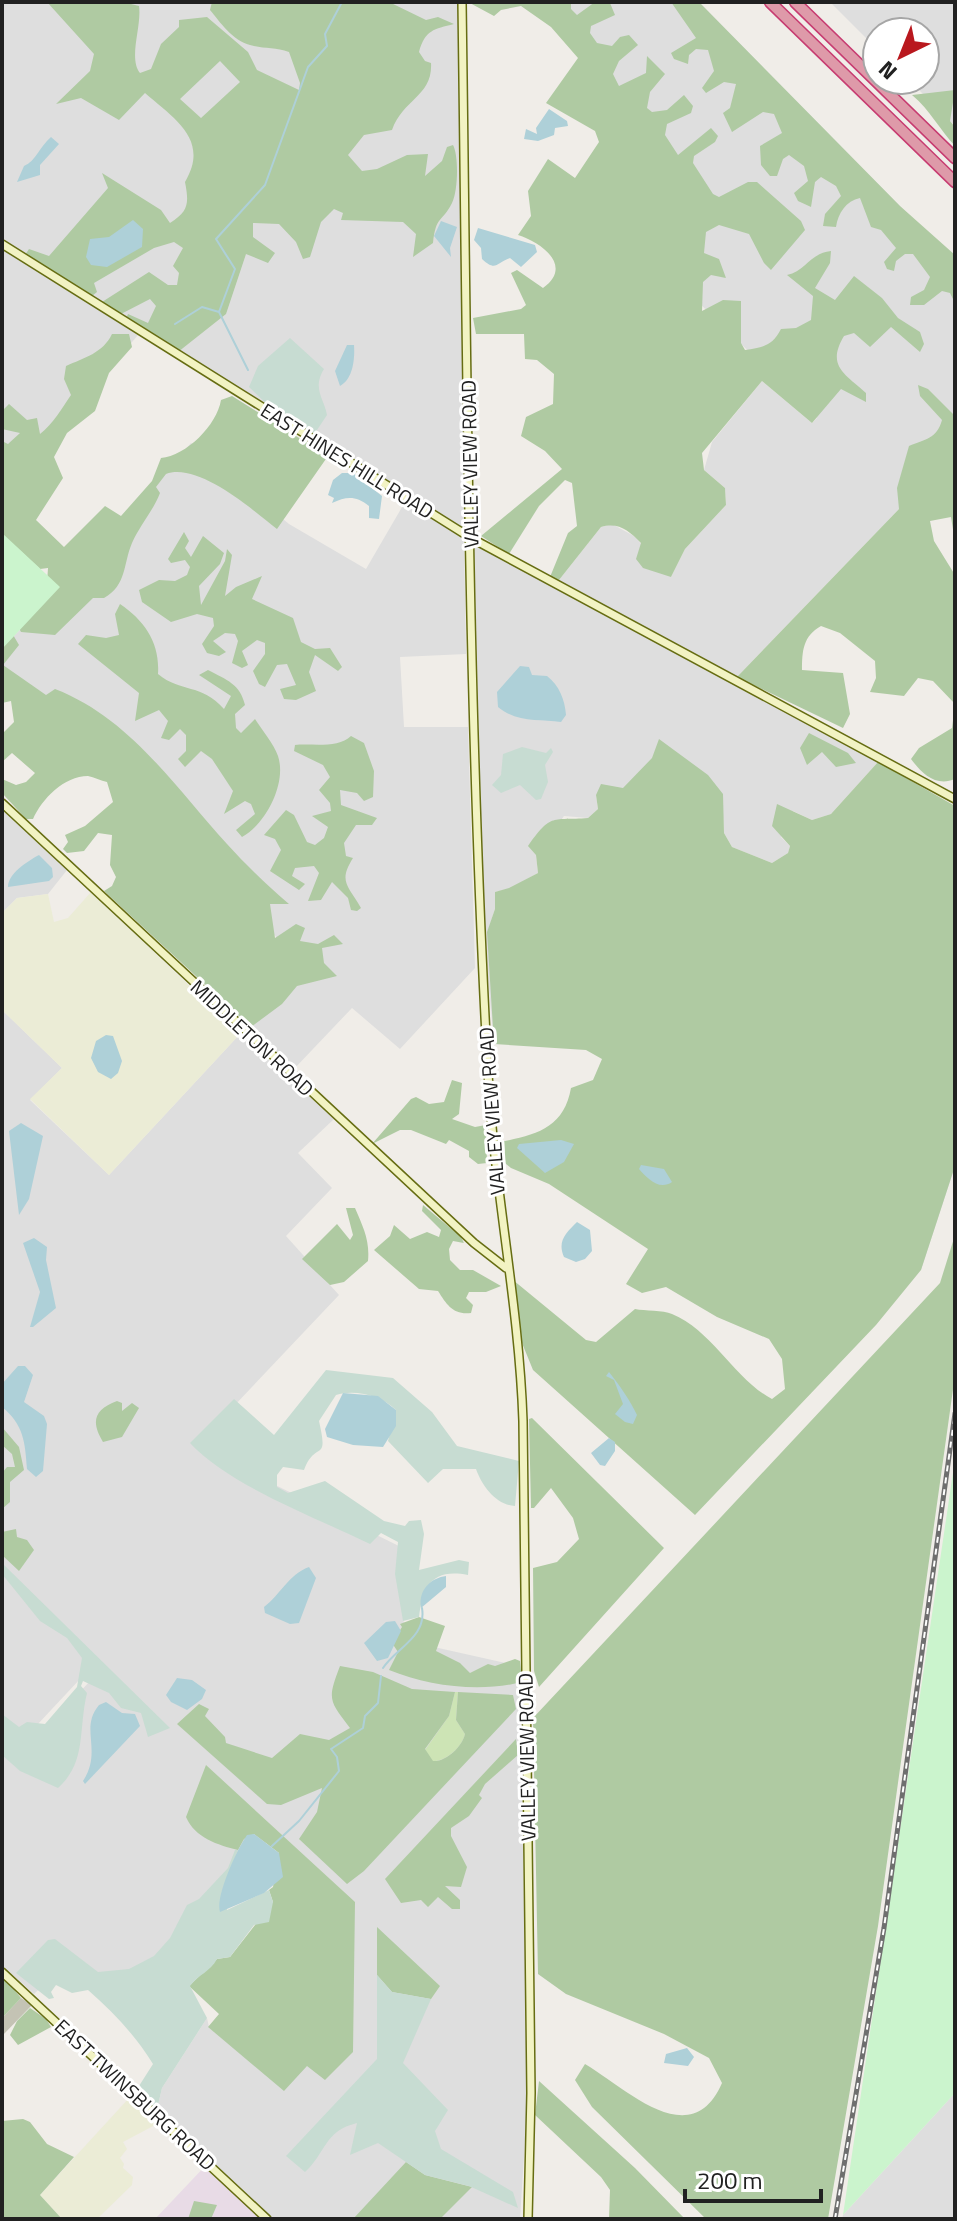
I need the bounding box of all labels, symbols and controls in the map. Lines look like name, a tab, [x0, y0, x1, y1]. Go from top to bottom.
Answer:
north arrow	[861, 16, 941, 96]
text: N	[870, 53, 905, 88]
street label: VALLEY VIEW ROAD	[453, 380, 486, 548]
street label: EAST HINES HILL ROAD	[255, 395, 440, 526]
street label: MIDDLETON ROAD	[183, 972, 321, 1103]
street label: VALLEY VIEW ROAD	[470, 1026, 513, 1196]
street label: VALLEY VIEW ROAD	[510, 1673, 543, 1841]
street label: EAST TWINSBURG ROAD	[48, 2012, 223, 2178]
scale bar	[685, 2153, 821, 2203]
text: 200 m	[697, 2162, 763, 2198]

